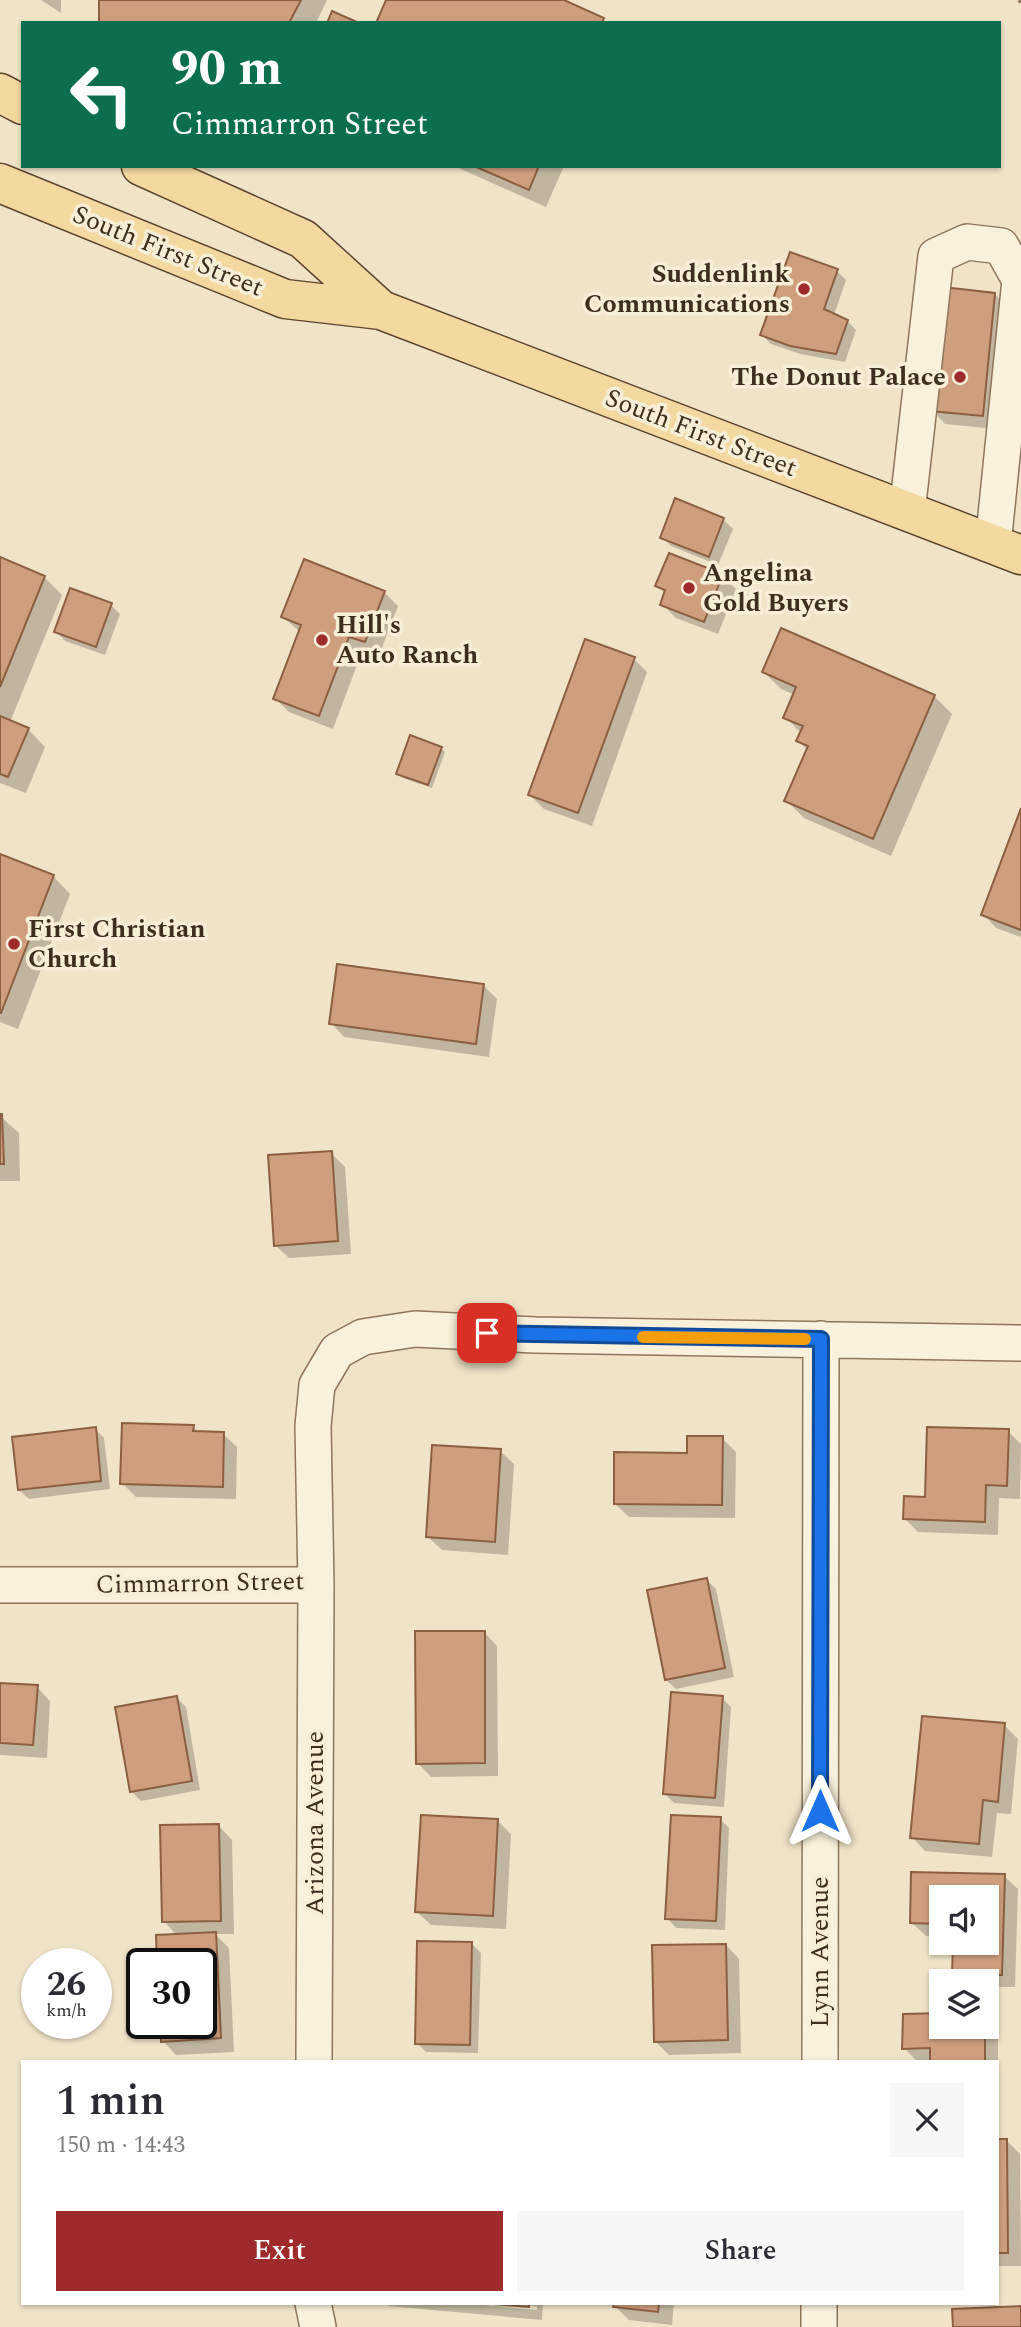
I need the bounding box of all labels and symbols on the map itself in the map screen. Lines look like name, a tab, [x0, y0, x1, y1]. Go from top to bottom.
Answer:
street label: South First Street	[66, 194, 270, 308]
place label: Suddenlink Communications	[584, 254, 790, 324]
marker: Suddenlink Communications	[796, 281, 812, 297]
place label: The Donut Palace	[731, 357, 946, 397]
marker: The Donut Palace	[952, 369, 968, 385]
street label: South First Street	[599, 378, 803, 488]
place label: Angelina Gold Buyers	[703, 553, 849, 623]
marker: Angelina Gold Buyers	[681, 580, 697, 596]
place label: Hill's Auto Ranch	[336, 605, 478, 675]
marker: Hill's Auto Ranch	[314, 632, 330, 648]
place label: First Christian Church	[28, 909, 205, 979]
marker: First Christian Church	[6, 936, 22, 952]
pin	[457, 1303, 517, 1363]
street label: Cimmarron Street	[95, 1561, 305, 1605]
street label: Arizona Avenue	[295, 1731, 335, 1915]
position arrow	[783, 1774, 857, 1848]
street label: Lynn Avenue	[800, 1876, 840, 2028]
speed limit sign: 30	[126, 1948, 217, 2039]

